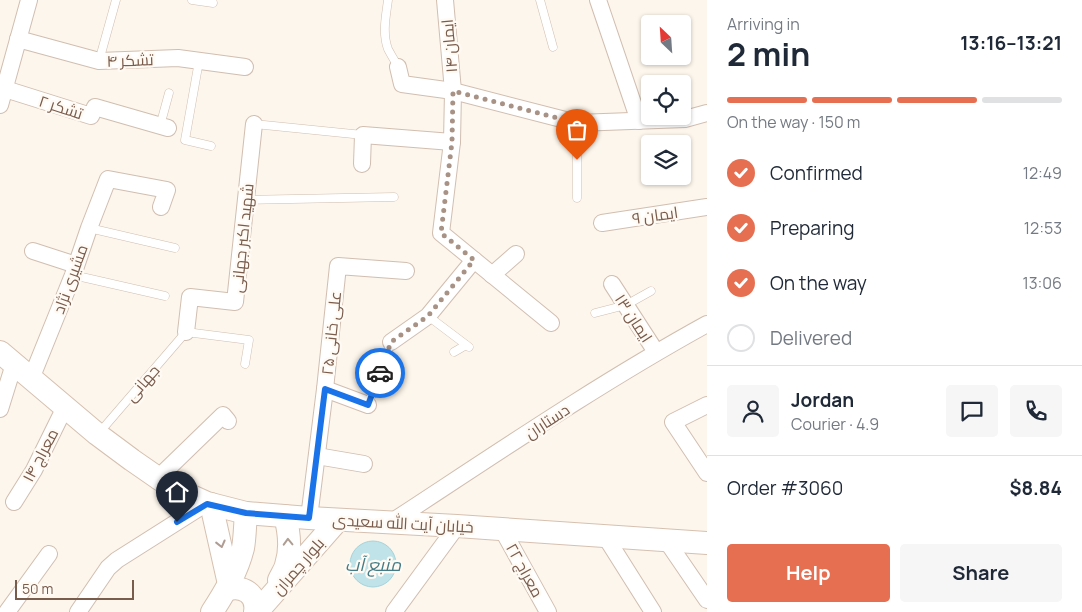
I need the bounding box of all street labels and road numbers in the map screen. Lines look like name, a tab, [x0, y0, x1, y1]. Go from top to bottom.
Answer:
street label: ایمان ۱۴	[436, 18, 462, 74]
street label: تشکر ۴	[106, 48, 155, 72]
street label: تشکر ۲	[36, 90, 86, 125]
street label: شهید اکبر جهانی	[225, 182, 259, 294]
street label: ایمان ۹	[631, 201, 679, 229]
street label: مشیری نژاد	[47, 241, 93, 317]
street label: ایمان ۱۳	[610, 289, 658, 347]
street label: علی خانی ۲۵	[316, 290, 346, 376]
street label: جهانی	[120, 360, 164, 406]
street label: دستاران	[520, 398, 574, 444]
street label: معراج ۱۴	[17, 424, 64, 486]
street label: خیابان آیت الله سعیدی	[332, 508, 474, 538]
street label: بلوار چمران	[267, 533, 330, 600]
street label: معراج ۲۲	[500, 539, 549, 602]

